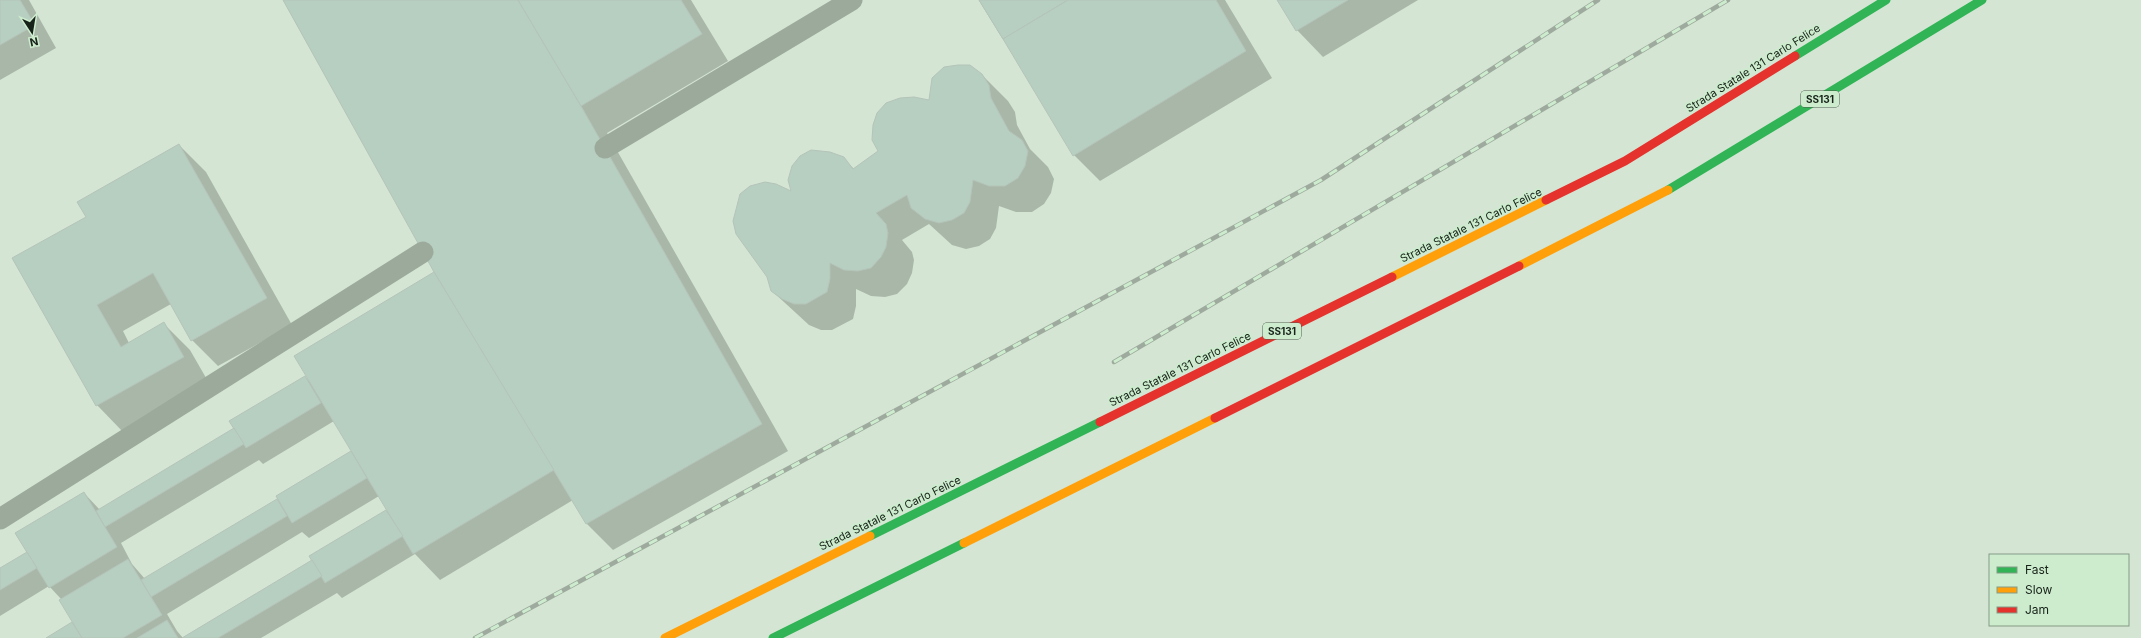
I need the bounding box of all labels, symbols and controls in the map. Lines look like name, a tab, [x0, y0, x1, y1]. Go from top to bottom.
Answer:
north arrow	[12, 12, 52, 52]
street label: Strada Statale 131 Carlo Felice	[1683, 21, 1823, 115]
text: N	[29, 34, 40, 50]
road number: SS131	[1801, 91, 1839, 107]
street label: Strada Statale 131 Carlo Felice	[1398, 184, 1544, 266]
road number: SS131	[1263, 323, 1301, 339]
street label: Strada Statale 131 Carlo Felice	[1107, 328, 1253, 410]
street label: Strada Statale 131 Carlo Felice	[817, 472, 963, 554]
legend	[1989, 554, 2129, 626]
text: Fast	[2025, 562, 2049, 577]
text: Slow	[2025, 582, 2053, 597]
text: Jam	[2025, 602, 2049, 617]

